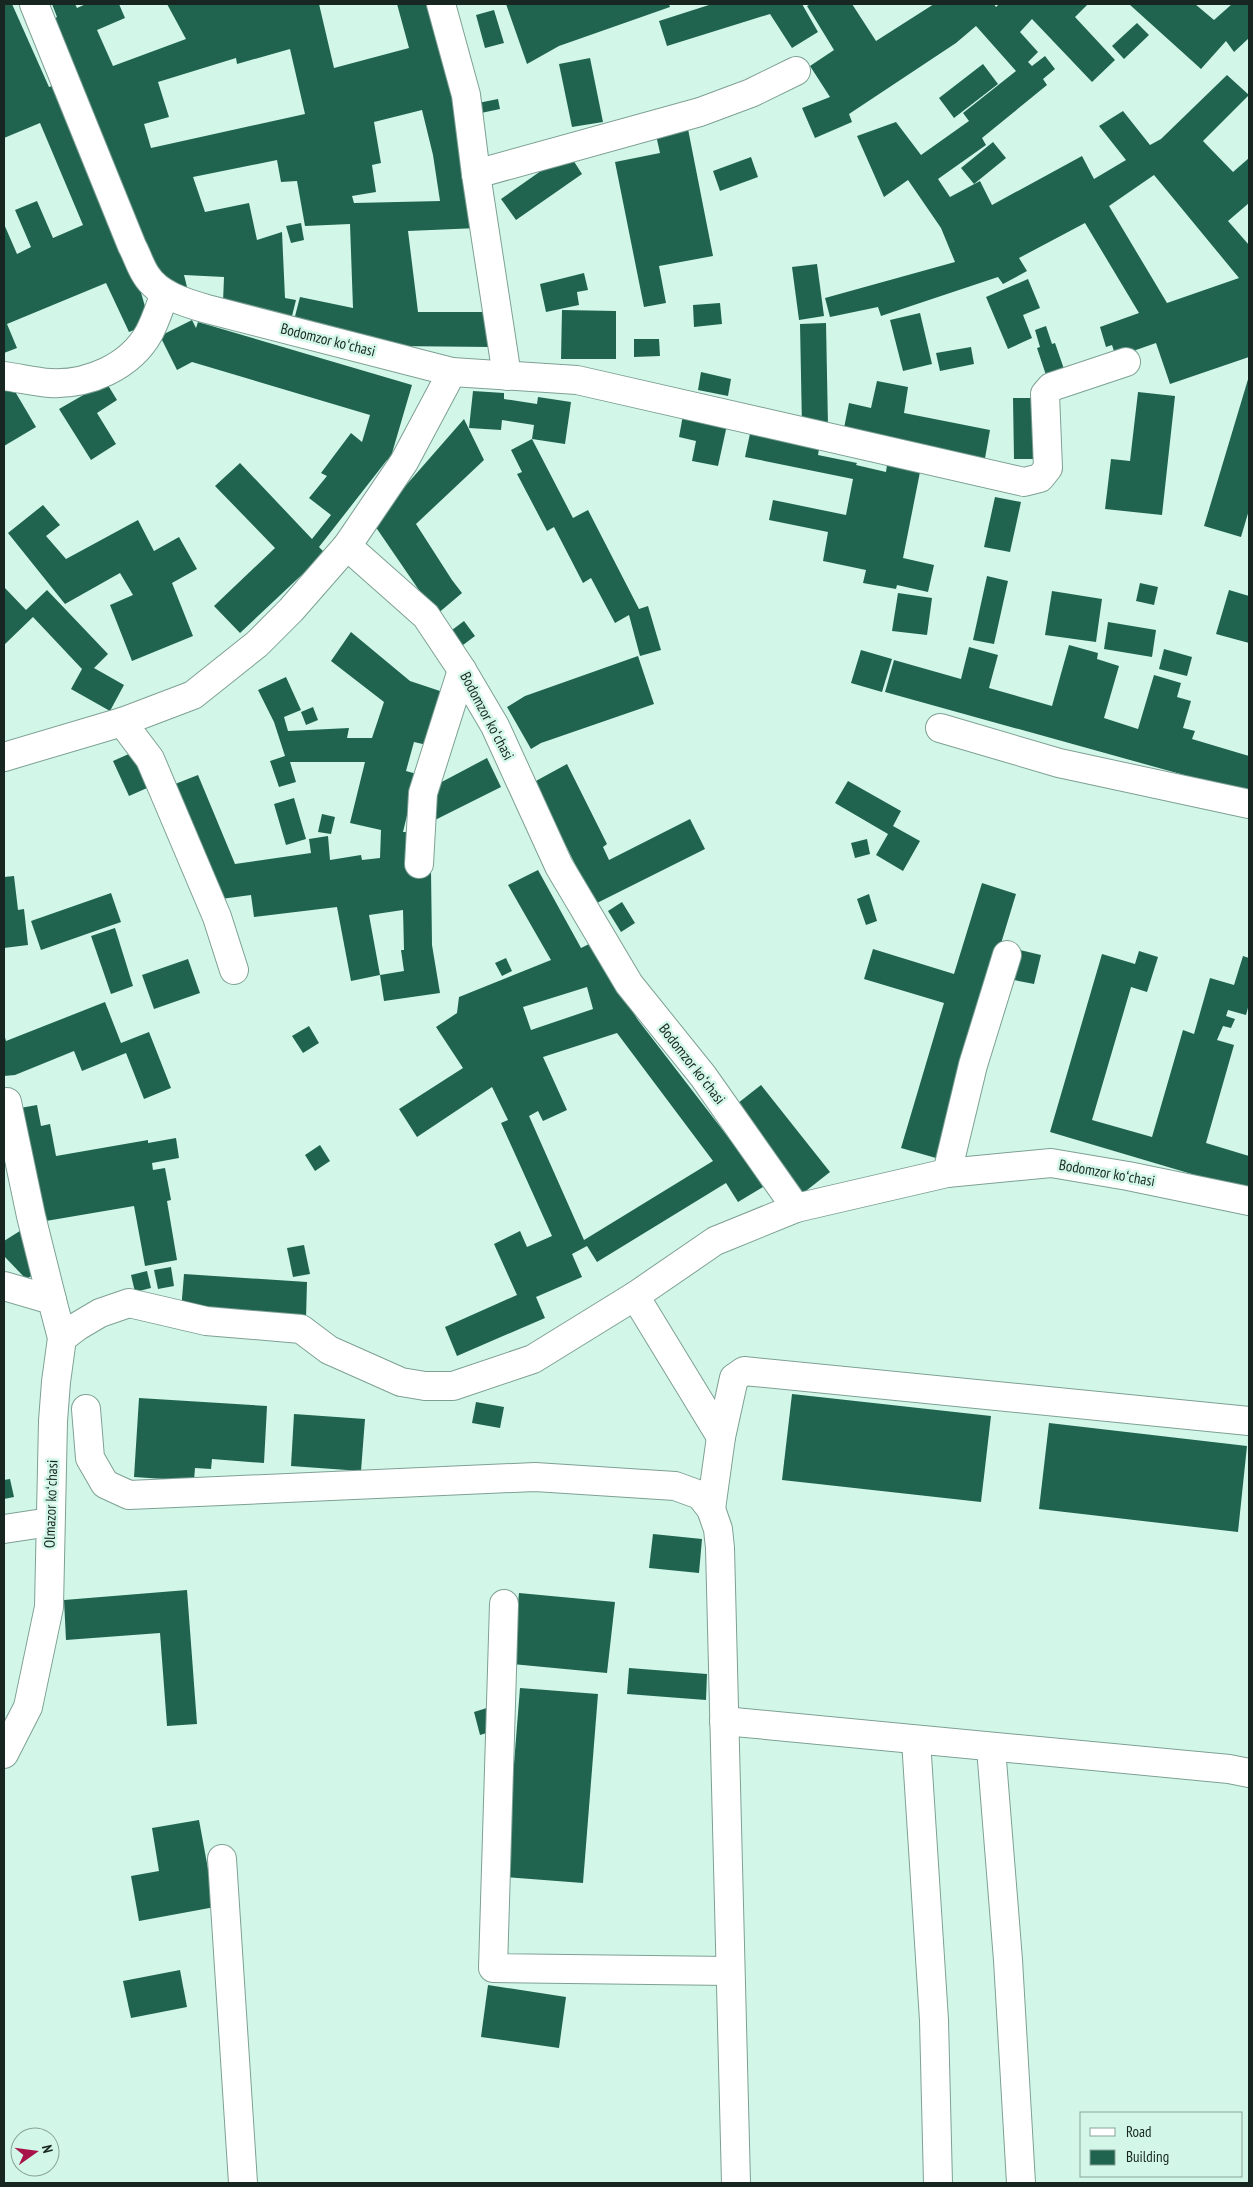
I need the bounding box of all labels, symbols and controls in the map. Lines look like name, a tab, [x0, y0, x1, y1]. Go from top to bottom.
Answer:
street label: Bodomzor koʻchasi	[279, 319, 377, 360]
street label: Bodomzor koʻchasi	[456, 668, 519, 763]
street label: Bodomzor koʻchasi	[655, 1020, 730, 1108]
street label: Bodomzor koʻchasi	[1058, 1155, 1157, 1190]
street label: Olmazor koʻchasi	[39, 1460, 62, 1548]
legend	[1080, 2112, 1243, 2177]
text: Road	[1126, 2122, 1152, 2141]
north arrow	[10, 2127, 60, 2177]
text: N	[38, 2143, 57, 2155]
text: Building	[1126, 2147, 1169, 2166]

